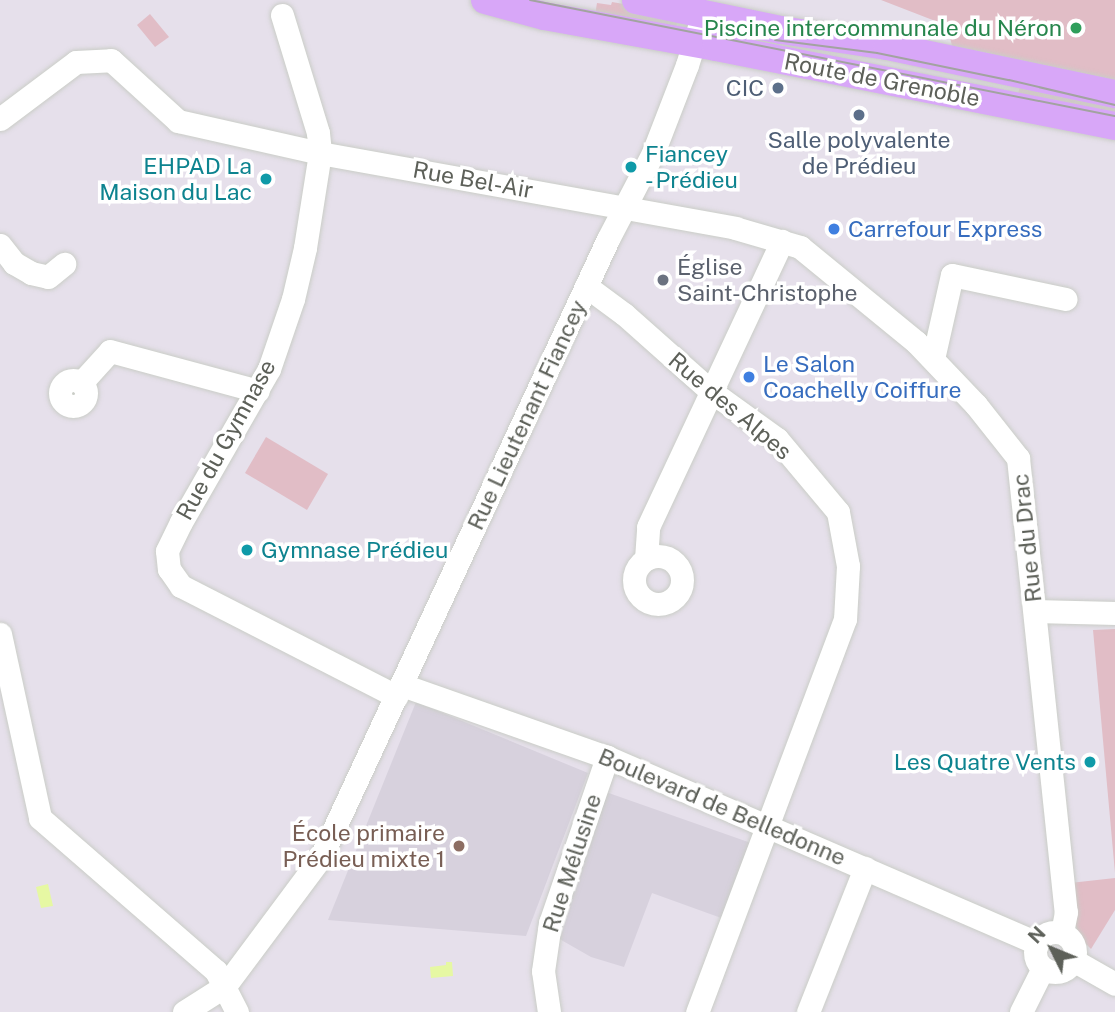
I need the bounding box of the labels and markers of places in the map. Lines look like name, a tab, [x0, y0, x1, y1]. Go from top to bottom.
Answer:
place label: Piscine intercommunale du Néron	[703, 14, 1062, 42]
marker: Piscine intercommunale du Néron	[1068, 20, 1084, 36]
place label: CIC	[726, 74, 764, 102]
marker: CIC	[770, 80, 786, 96]
marker: Salle polyvalente de Prédieu	[851, 107, 867, 123]
place label: Salle polyvalente de Prédieu	[767, 126, 951, 180]
place label: Fiancey - Prédieu	[645, 140, 742, 194]
place label: EHPAD La Maison du Lac	[99, 152, 252, 206]
marker: Fiancey - Prédieu	[623, 159, 639, 175]
marker: EHPAD La Maison du Lac	[258, 171, 274, 187]
place label: Carrefour Express	[848, 215, 1042, 243]
marker: Carrefour Express	[826, 221, 842, 237]
place label: Église Saint-Christophe	[677, 253, 858, 307]
marker: Église Saint-Christophe	[655, 272, 671, 288]
place label: Le Salon Coachelly Coiffure	[763, 350, 962, 404]
marker: Le Salon Coachelly Coiffure	[741, 369, 757, 385]
place label: Gymnase Prédieu	[261, 536, 449, 564]
marker: Gymnase Prédieu	[239, 542, 255, 558]
place label: Les Quatre Vents	[893, 748, 1076, 776]
marker: Les Quatre Vents	[1082, 754, 1098, 770]
place label: École primaire Prédieu mixte 1	[282, 819, 445, 873]
marker: École primaire Prédieu mixte 1	[451, 838, 467, 854]

